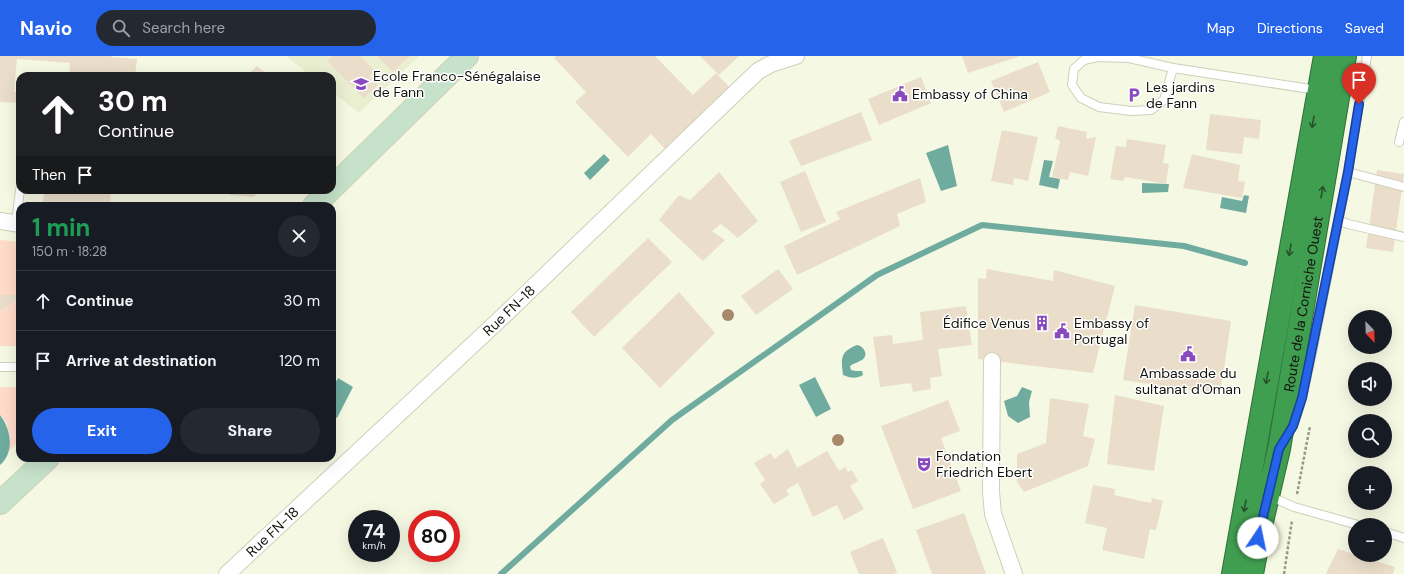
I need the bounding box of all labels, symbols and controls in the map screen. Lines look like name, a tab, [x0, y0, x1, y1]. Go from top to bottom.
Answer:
search box	[96, 10, 376, 46]
text: Navio	[20, 16, 72, 41]
icon: search	[110, 17, 132, 39]
text: Search here	[142, 18, 225, 38]
text: Map	[1207, 19, 1235, 37]
text: Directions	[1257, 19, 1323, 37]
text: Saved	[1345, 19, 1384, 37]
pin	[1342, 63, 1376, 104]
place label: Ecole Franco-Sénégalaise de Fann	[373, 67, 541, 101]
icon: arrive	[1348, 69, 1370, 91]
school or university icon: Ecole Franco-Sénégalaise de Fann	[352, 75, 370, 93]
place label: Les jardins de Fann	[1146, 78, 1215, 112]
text: 30 m	[98, 83, 168, 120]
public building icon: Embassy of China	[891, 85, 909, 103]
place label: Embassy of China	[912, 85, 1028, 103]
parking icon: Les jardins de Fann	[1125, 86, 1143, 104]
icon: ahead	[32, 88, 84, 140]
one-way arrow	[1308, 115, 1316, 128]
text: Continue	[98, 119, 174, 143]
icon: arrive	[74, 164, 96, 186]
text: Then	[32, 165, 66, 185]
one-way arrow	[1319, 185, 1327, 198]
text: 1 min	[32, 212, 90, 243]
button: close	[278, 215, 320, 257]
street label: Route de la Corniche Ouest	[1280, 215, 1327, 393]
text: 150 m · 18:28	[32, 243, 107, 260]
one-way arrow	[1286, 243, 1294, 256]
street label: Rue FN-18	[479, 281, 539, 340]
icon: ahead	[32, 290, 54, 312]
text: Continue	[66, 291, 134, 311]
text: 30 m	[284, 291, 320, 311]
north arrow	[1348, 310, 1392, 354]
map controls	[1348, 310, 1392, 562]
place label: Édifice Venus	[943, 314, 1030, 332]
building icon: Édifice Venus	[1033, 314, 1051, 332]
place label: Embassy of Portugal	[1074, 314, 1149, 348]
public building icon: Embassy of Portugal	[1053, 322, 1071, 340]
public building icon: Ambassade du sultanat d'Oman	[1179, 345, 1197, 363]
icon: arrive	[32, 350, 54, 372]
text: Arrive at destination	[66, 351, 217, 371]
text: 120 m	[279, 351, 320, 371]
button: sound	[1348, 362, 1392, 406]
place label: Ambassade du sultanat d'Oman	[1135, 364, 1241, 398]
one-way arrow	[1263, 371, 1271, 384]
button: Exit	[32, 408, 172, 454]
button: Share	[180, 408, 320, 454]
button: search	[1348, 414, 1392, 458]
place label: Fondation Friedrich Ebert	[936, 447, 1032, 481]
theatre icon: Fondation Friedrich Ebert	[915, 455, 933, 473]
button: +	[1348, 466, 1392, 510]
one-way arrow	[1240, 499, 1248, 512]
street label: Rue FN-18	[242, 503, 302, 561]
speed limit sign: 80	[408, 510, 460, 562]
position arrow	[1237, 517, 1279, 559]
text: 74	[363, 518, 385, 544]
button: −	[1348, 518, 1392, 562]
text: km/h	[362, 539, 386, 552]

